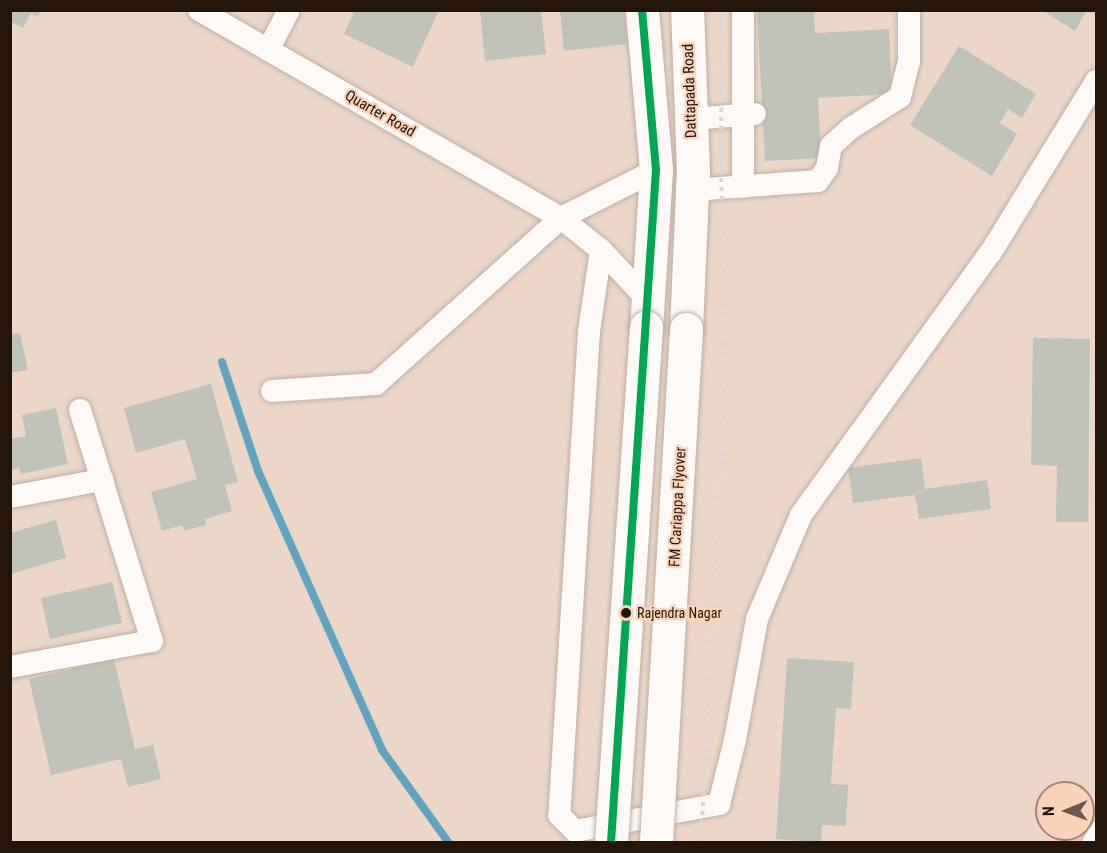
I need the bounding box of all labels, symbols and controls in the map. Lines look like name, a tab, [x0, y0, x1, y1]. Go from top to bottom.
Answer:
street label: Dattapada Road	[679, 43, 701, 139]
street label: Quarter Road	[342, 87, 418, 141]
street label: FM Cariappa Flyover	[666, 446, 690, 568]
place label: Rajendra Nagar	[637, 605, 722, 621]
marker: Rajendra Nagar	[620, 607, 632, 619]
north arrow	[1035, 781, 1095, 841]
text: N	[1039, 806, 1058, 816]

